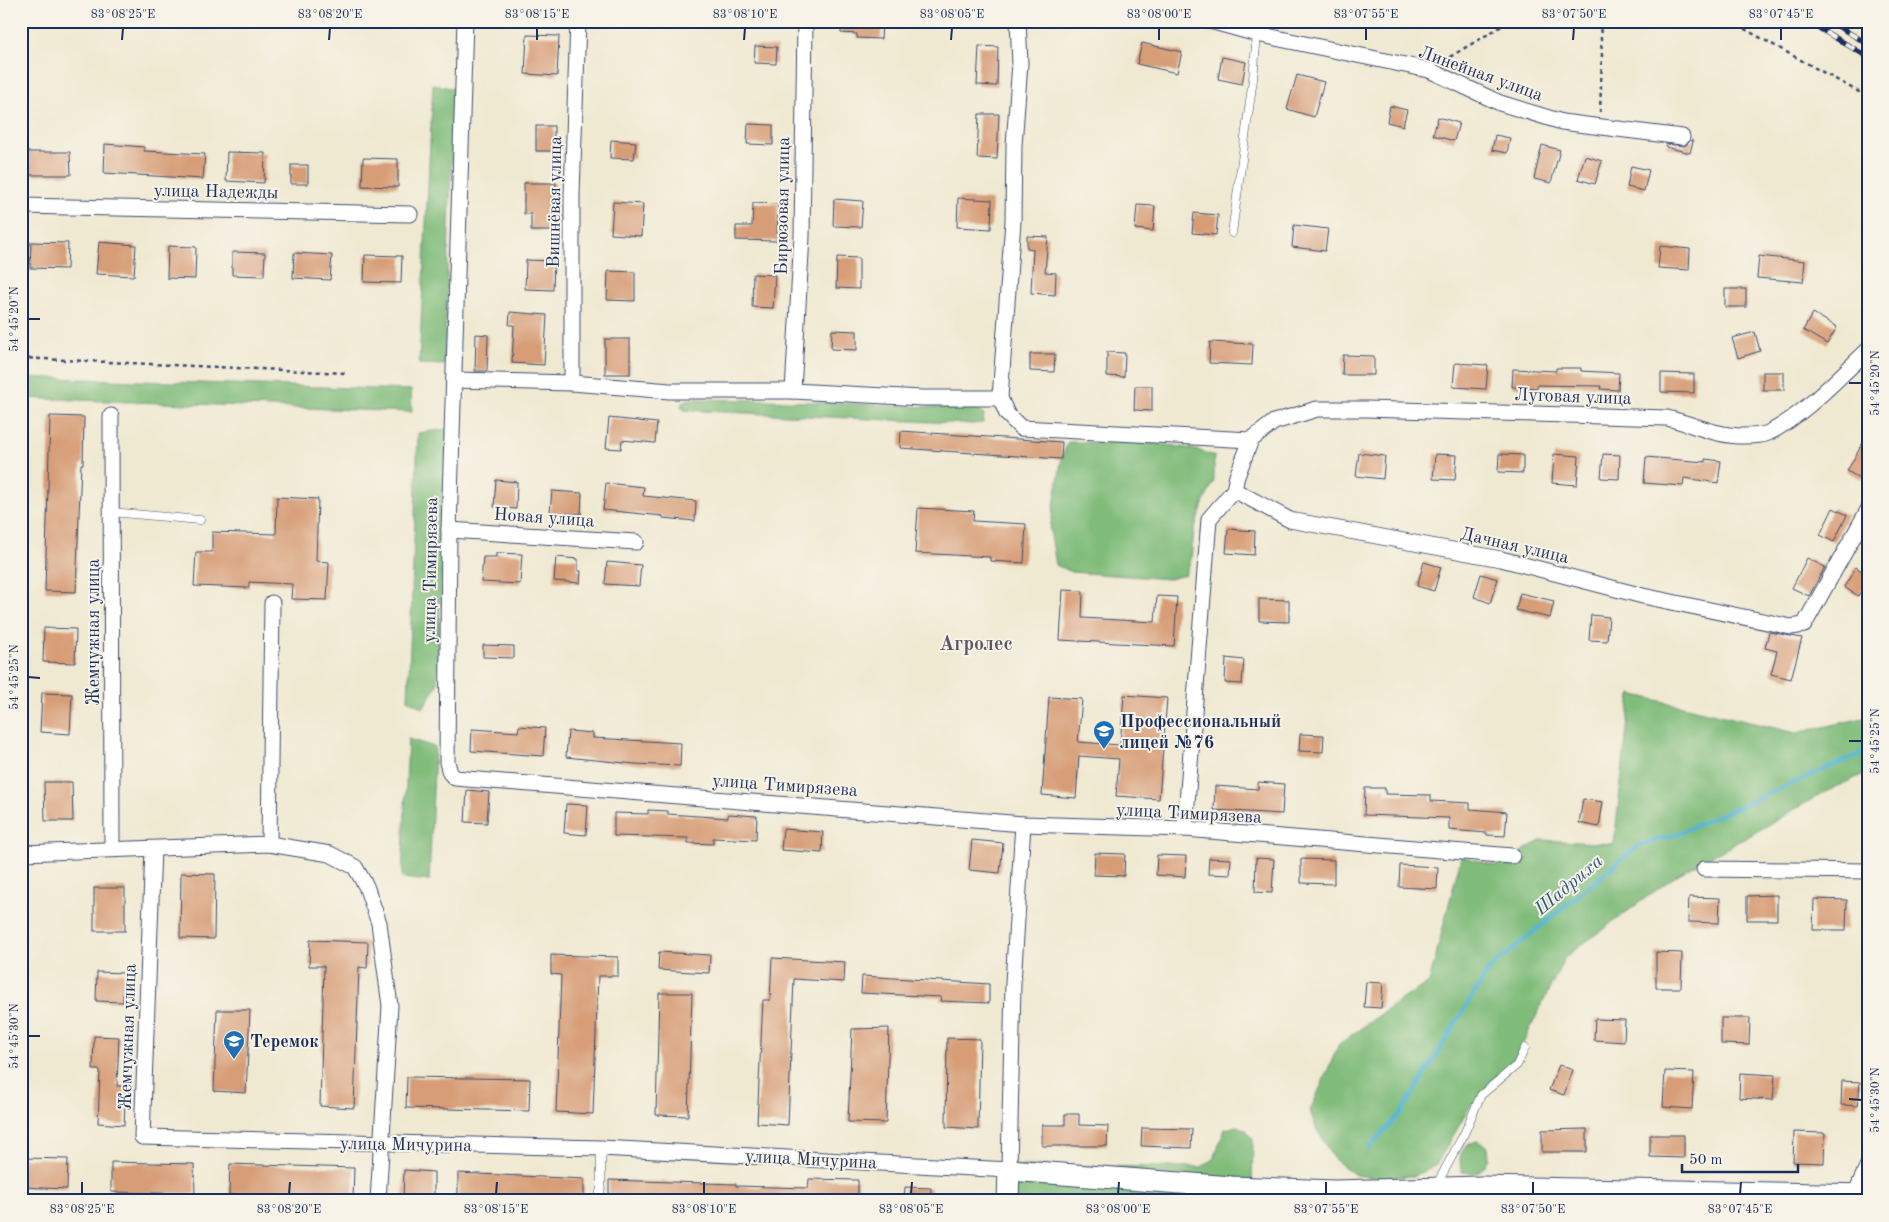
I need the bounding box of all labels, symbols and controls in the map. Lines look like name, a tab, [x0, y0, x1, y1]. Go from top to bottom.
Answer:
text: 83°08'25"E	[91, 8, 155, 21]
text: 83°08'15"E	[505, 8, 569, 21]
text: 83°08'05"E	[920, 8, 984, 21]
text: 83°07'55"E	[1334, 8, 1398, 21]
text: 83°07'50"E	[1542, 8, 1606, 21]
text: 83°07'45"E	[1749, 8, 1813, 21]
text: 83°08'20"E	[298, 9, 362, 21]
text: 83°08'10"E	[713, 9, 777, 21]
text: 83°08'00"E	[1127, 9, 1191, 21]
street label: Линейная улица	[1416, 43, 1545, 105]
street label: Вишнёвая улица	[545, 136, 565, 268]
street label: Бирюзовая улица	[773, 137, 793, 275]
street label: улица Надежды	[153, 182, 279, 202]
text: 54°45'20"N	[8, 286, 21, 352]
text: 54°45'20"N	[1869, 350, 1882, 416]
street label: Луговая улица	[1514, 386, 1632, 408]
street label: улица Тимирязева	[421, 497, 441, 643]
street label: Новая улица	[493, 505, 595, 531]
street label: Дачная улица	[1459, 525, 1571, 567]
street label: Жемчужная улица	[85, 558, 103, 705]
district label: Агролес	[939, 635, 1013, 655]
text: 54°45'25"N	[8, 644, 21, 710]
text: 54°45'25"N	[1869, 708, 1882, 774]
place label: Профессиональный лицей №76	[1120, 713, 1281, 752]
school or university icon: Профессиональный лицей №76	[1092, 719, 1116, 750]
street label: улица Тимирязева	[711, 772, 858, 800]
street label: улица Тимирязева	[1116, 801, 1262, 827]
water label: Шадриха	[1531, 852, 1607, 920]
street label: Жемчужная улица	[116, 963, 140, 1111]
text: 54°45'30"N	[8, 1003, 21, 1069]
school or university icon: Теремок	[222, 1029, 246, 1060]
place label: Теремок	[250, 1033, 319, 1051]
text: 54°45'30"N	[1869, 1067, 1882, 1133]
street label: улица Мичурина	[340, 1135, 472, 1155]
scale bar	[1682, 1142, 1798, 1174]
street label: улица Мичурина	[744, 1148, 878, 1172]
text: 50 m	[1689, 1153, 1723, 1168]
text: 83°08'25"E	[50, 1203, 114, 1216]
text: 83°08'15"E	[464, 1203, 528, 1216]
text: 83°08'05"E	[879, 1203, 943, 1216]
text: 83°07'55"E	[1294, 1203, 1358, 1216]
text: 83°07'50"E	[1501, 1203, 1565, 1216]
text: 83°07'45"E	[1708, 1203, 1772, 1216]
text: 83°08'20"E	[257, 1204, 321, 1216]
text: 83°08'10"E	[672, 1204, 736, 1216]
text: 83°08'00"E	[1086, 1204, 1150, 1216]

